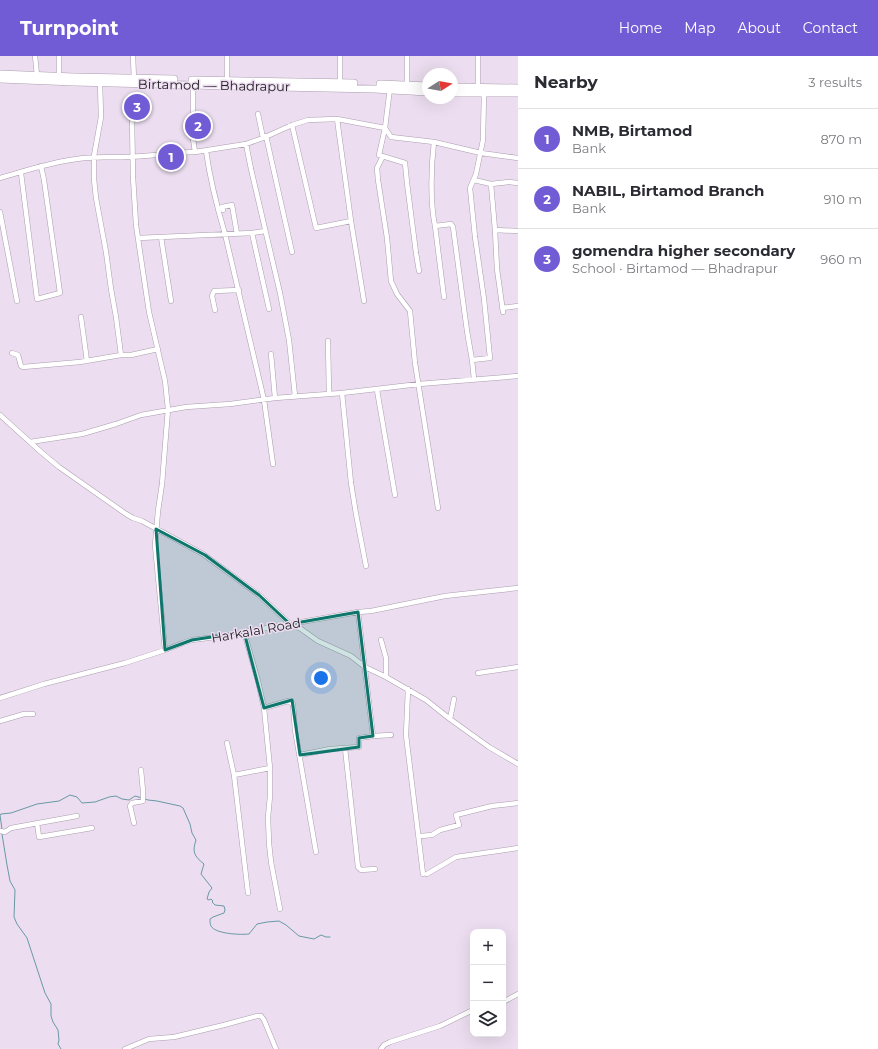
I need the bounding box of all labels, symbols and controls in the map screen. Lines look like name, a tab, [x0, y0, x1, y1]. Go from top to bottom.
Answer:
text: Turnpoint	[20, 17, 119, 40]
text: Home	[619, 19, 662, 37]
text: Map	[684, 19, 715, 37]
text: About	[737, 19, 781, 37]
text: Contact	[803, 19, 858, 37]
north arrow	[422, 68, 458, 104]
text: Nearby	[534, 72, 598, 92]
text: 3 results	[808, 74, 862, 90]
street label: Birtamod — Bhadrapur	[138, 76, 290, 94]
pin: 3	[124, 92, 150, 122]
pin: 2	[185, 111, 211, 141]
text: NMB, Birtamod	[572, 121, 692, 140]
text: 1	[544, 131, 550, 147]
text: 870 m	[821, 131, 862, 147]
text: Bank	[572, 140, 606, 156]
pin: 1	[158, 142, 184, 172]
text: NABIL, Birtamod Branch	[572, 181, 764, 200]
text: 2	[543, 191, 551, 207]
text: 910 m	[824, 191, 862, 207]
text: Bank	[572, 200, 606, 216]
text: gomendra higher secondary	[572, 241, 795, 260]
text: 3	[543, 251, 551, 267]
text: 960 m	[820, 251, 862, 267]
text: School · Birtamod — Bhadrapur	[572, 260, 778, 276]
street label: Harkalal Road	[210, 614, 302, 646]
your location	[311, 668, 331, 688]
map controls	[470, 929, 506, 1037]
button: +	[470, 929, 506, 965]
button: −	[470, 965, 506, 1001]
button: layers	[470, 1001, 506, 1037]

